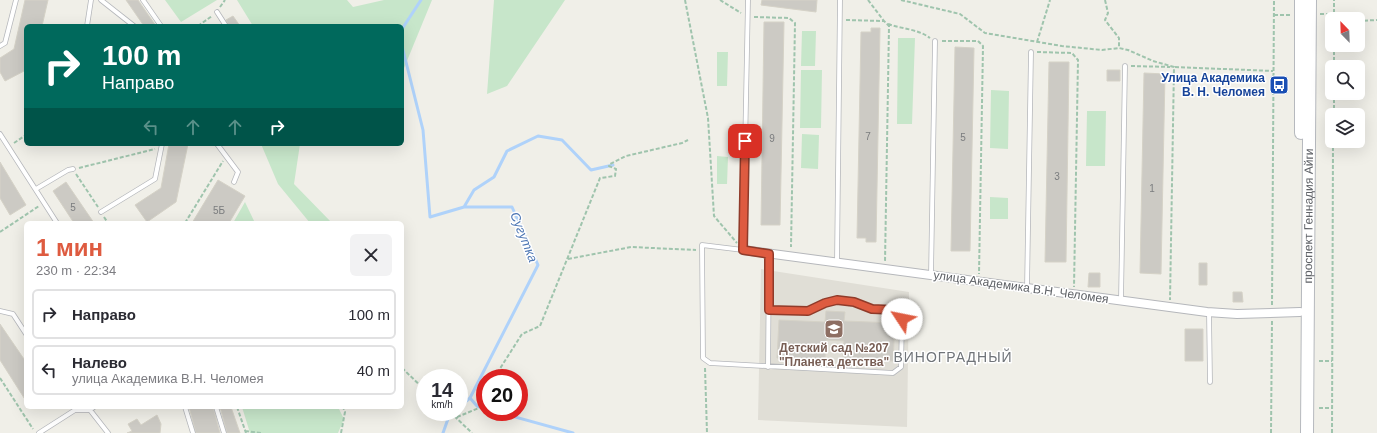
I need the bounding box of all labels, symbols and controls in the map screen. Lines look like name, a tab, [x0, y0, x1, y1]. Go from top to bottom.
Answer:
north arrow	[1325, 12, 1365, 52]
map controls	[1325, 12, 1365, 148]
icon: right	[36, 40, 88, 92]
text: 100 m	[102, 40, 181, 71]
button: search	[1325, 60, 1365, 100]
place label: Улица Академика В. Н. Челомея	[1161, 71, 1265, 99]
text: Направо	[102, 73, 174, 93]
bus stop icon: Улица Академика В. Н. Челомея	[1268, 74, 1290, 96]
button: layers	[1325, 108, 1365, 148]
icon: left	[140, 116, 162, 138]
icon: ahead	[182, 116, 204, 138]
icon: ahead	[224, 116, 246, 138]
icon: right	[266, 116, 288, 138]
pin	[728, 124, 762, 158]
icon: arrive	[734, 130, 756, 152]
house number: 7	[865, 131, 871, 142]
house number: 5	[960, 132, 966, 143]
house number: 9	[769, 133, 775, 144]
street label: проспект Геннадия Айги	[1301, 148, 1316, 284]
house number: 3	[1054, 171, 1060, 182]
house number: 1	[1149, 183, 1155, 194]
house number: 5	[70, 202, 76, 213]
house number: 5Б	[213, 205, 225, 216]
water label: Сугутка	[507, 210, 541, 264]
text: 1 мин	[36, 234, 103, 261]
button: close	[350, 234, 392, 276]
text: 230 m · 22:34	[36, 263, 116, 278]
street label: улица Академика В.Н. Челомея	[932, 268, 1110, 306]
position arrow	[881, 298, 923, 340]
icon: right	[38, 303, 60, 325]
text: Направо	[72, 306, 136, 323]
text: 100 m	[348, 306, 390, 323]
school or university icon: Детский сад №207 "Планета детства"	[823, 318, 845, 340]
place label: Детский сад №207 "Планета детства"	[779, 341, 889, 369]
district label: ВИНОГРАДНЫЙ	[893, 348, 1013, 365]
text: Налево	[72, 354, 127, 371]
icon: left	[38, 359, 60, 381]
text: 40 m	[357, 362, 390, 379]
speed limit sign: 20	[476, 369, 528, 421]
text: улица Академика В.Н. Челомея	[72, 371, 264, 386]
text: 14	[431, 379, 453, 401]
text: km/h	[431, 399, 453, 410]

